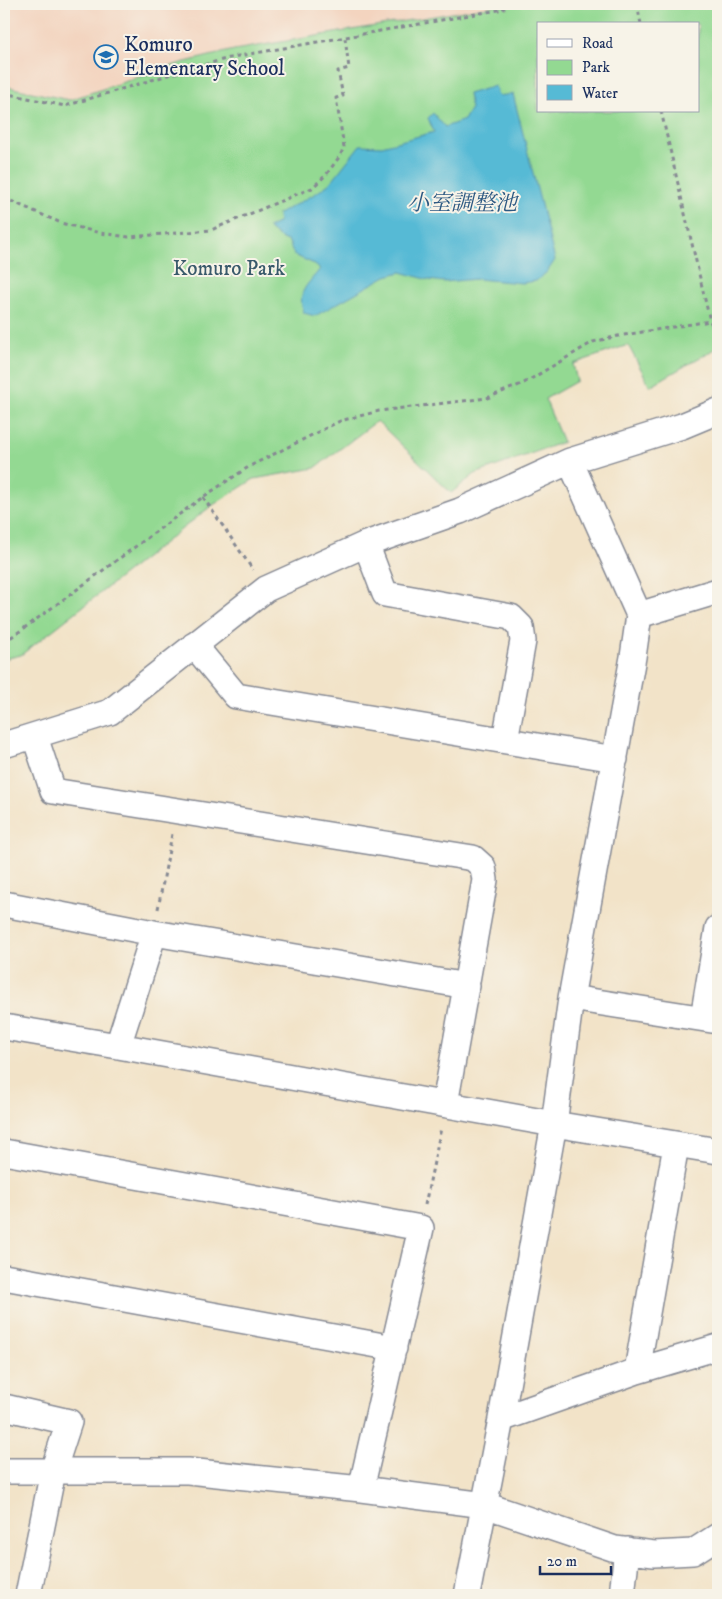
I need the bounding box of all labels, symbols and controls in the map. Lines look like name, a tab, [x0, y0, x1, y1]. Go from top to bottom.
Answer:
legend	[537, 22, 700, 112]
place label: Komuro Elementary School	[124, 32, 285, 82]
text: Road	[582, 34, 614, 53]
school or university icon: Komuro Elementary School	[93, 44, 119, 70]
text: Park	[582, 58, 611, 77]
text: Water	[581, 84, 618, 103]
water label: 小室調整池	[407, 190, 520, 217]
park label: Komuro Park	[173, 256, 286, 282]
scale bar	[540, 1544, 611, 1576]
text: 20 m	[547, 1552, 577, 1571]

